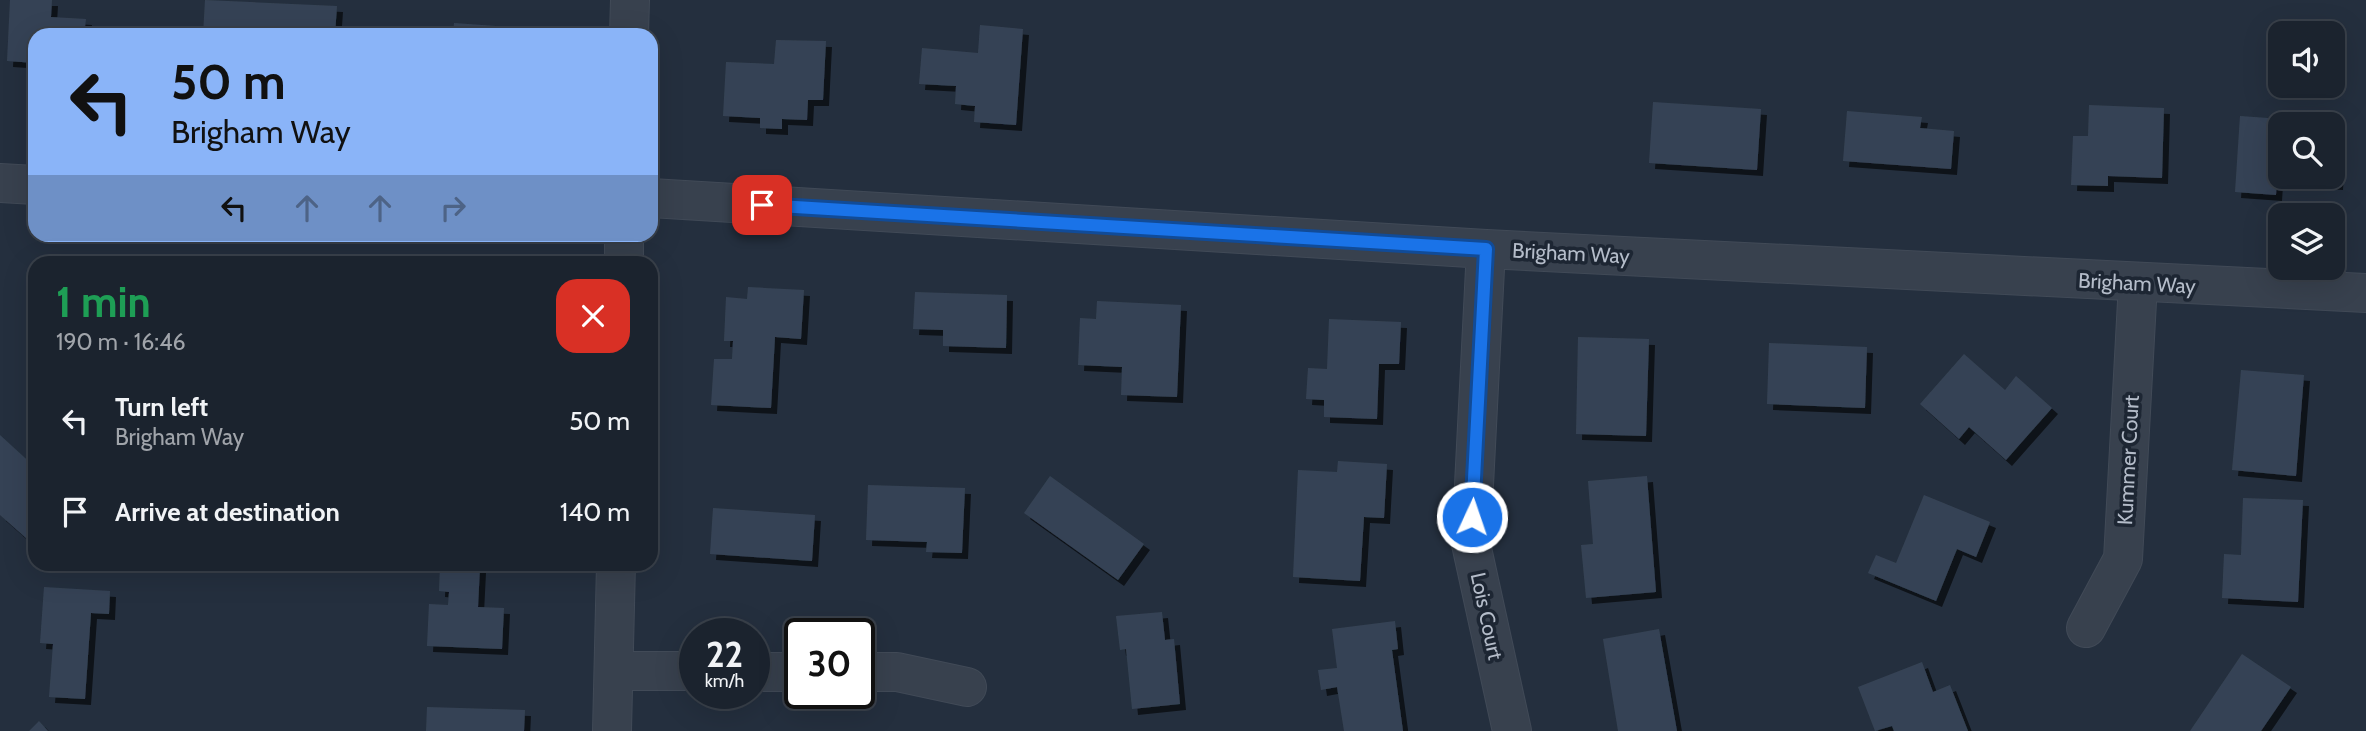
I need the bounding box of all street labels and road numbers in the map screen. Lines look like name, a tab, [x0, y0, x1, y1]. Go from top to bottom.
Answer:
street label: Brigham Way	[1511, 237, 1631, 269]
street label: Brigham Way	[2077, 267, 2197, 299]
street label: Kummer Court	[2112, 394, 2144, 526]
street label: Lois Court	[1466, 570, 1508, 662]

